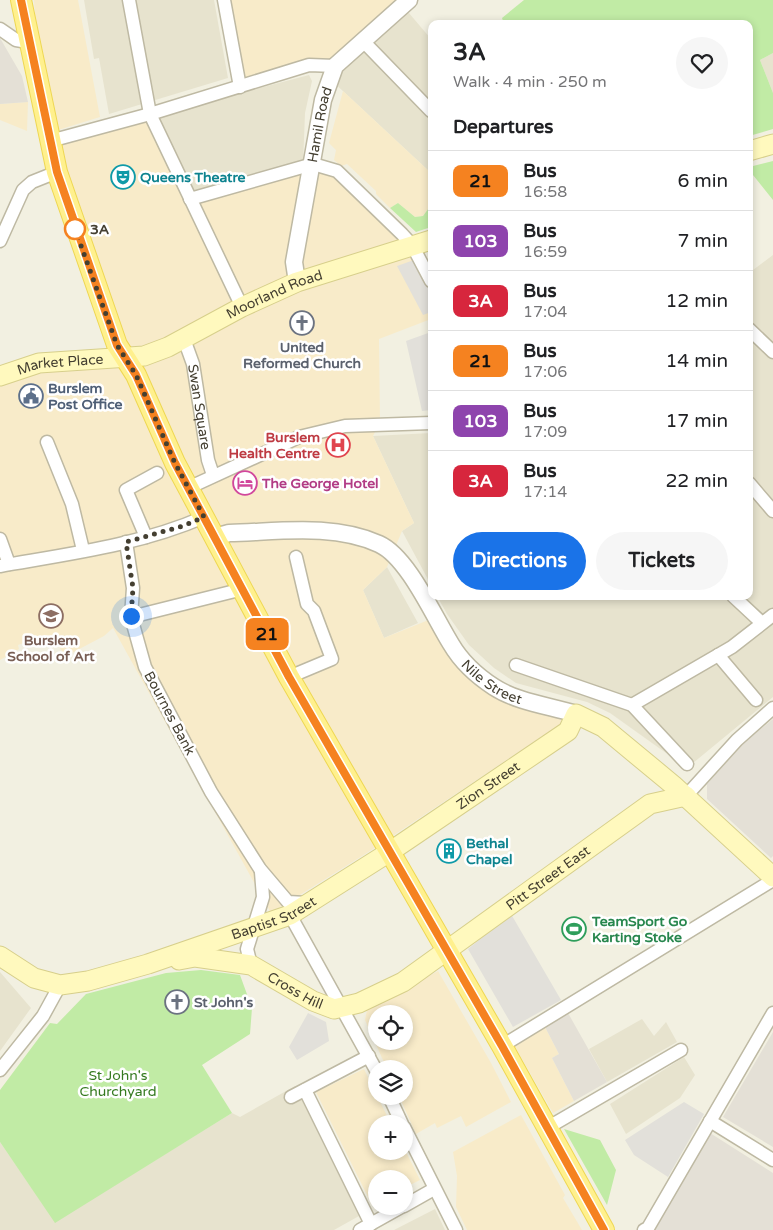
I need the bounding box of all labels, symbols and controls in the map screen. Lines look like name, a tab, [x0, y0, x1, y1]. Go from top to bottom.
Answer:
button: heart	[676, 37, 728, 89]
text: 3A	[453, 38, 486, 67]
text: Walk · 4 min · 250 m	[453, 72, 607, 92]
street label: Hamil Road	[304, 84, 336, 164]
text: Departures	[453, 116, 553, 138]
text: Bus	[523, 160, 557, 182]
theatre icon: Queens Theatre	[110, 164, 136, 190]
place label: Queens Theatre	[140, 169, 246, 186]
text: 21	[469, 170, 492, 192]
text: 6 min	[677, 170, 728, 192]
text: 16:58	[523, 182, 567, 202]
marker: 3A	[64, 218, 86, 240]
text: Bus	[523, 220, 557, 242]
place label: 3A	[90, 221, 110, 238]
text: 103	[464, 230, 497, 252]
text: 7 min	[677, 230, 728, 252]
text: 16:59	[523, 242, 567, 262]
street label: Moorland Road	[223, 267, 325, 323]
text: Bus	[523, 280, 557, 302]
text: 3A	[468, 290, 493, 312]
text: 12 min	[665, 290, 728, 312]
text: 17:04	[523, 302, 567, 322]
church icon: United Reformed Church	[289, 310, 315, 336]
place label: United Reformed Church	[243, 339, 361, 372]
text: Bus	[523, 340, 557, 362]
text: 21	[469, 350, 492, 372]
text: 14 min	[665, 350, 728, 372]
street label: Market Place	[15, 351, 104, 379]
text: 17:06	[523, 362, 567, 382]
street label: Swan Square	[184, 363, 214, 451]
place label: Burslem Post Office	[48, 380, 123, 413]
public building icon: Burslem Post Office	[18, 383, 44, 409]
text: Bus	[523, 400, 557, 422]
text: 103	[464, 410, 497, 432]
text: 17 min	[665, 410, 728, 432]
text: 17:09	[523, 422, 567, 442]
place label: Burslem Health Centre	[229, 429, 320, 462]
hospital icon: Burslem Health Centre	[325, 432, 351, 458]
text: Bus	[523, 460, 557, 482]
hotel icon: The George Hotel	[232, 470, 258, 496]
text: 3A	[468, 470, 493, 492]
text: 22 min	[665, 470, 728, 492]
place label: The George Hotel	[261, 475, 379, 492]
text: 17:14	[523, 482, 567, 502]
button: Directions	[453, 532, 586, 590]
button: Tickets	[596, 532, 728, 590]
school or university icon: Burslem School of Art	[38, 603, 64, 629]
your location	[119, 604, 144, 629]
line badge: 21	[244, 618, 290, 650]
text: 21	[256, 623, 278, 645]
place label: Burslem School of Art	[7, 632, 95, 665]
street label: Nile Street	[458, 656, 525, 708]
street label: Bournes Bank	[140, 668, 199, 758]
street label: Zion Street	[453, 758, 524, 813]
place label: Bethal Chapel	[466, 835, 512, 868]
building icon: Bethal Chapel	[436, 838, 462, 864]
street label: Pitt Street East	[503, 842, 594, 914]
street label: Baptist Street	[229, 892, 320, 944]
place label: TeamSport Go Karting Stoke	[591, 913, 688, 946]
sports icon: TeamSport Go Karting Stoke	[561, 916, 587, 942]
street label: Cross Hill	[264, 968, 325, 1013]
church icon: St John's	[164, 989, 190, 1015]
place label: St John's	[194, 994, 253, 1011]
map controls	[368, 1005, 413, 1215]
button: locate	[368, 1005, 413, 1050]
button: layers	[368, 1060, 413, 1105]
park label: St John's Churchyard	[79, 1067, 157, 1100]
button: +	[368, 1115, 413, 1160]
button: −	[368, 1170, 413, 1215]

